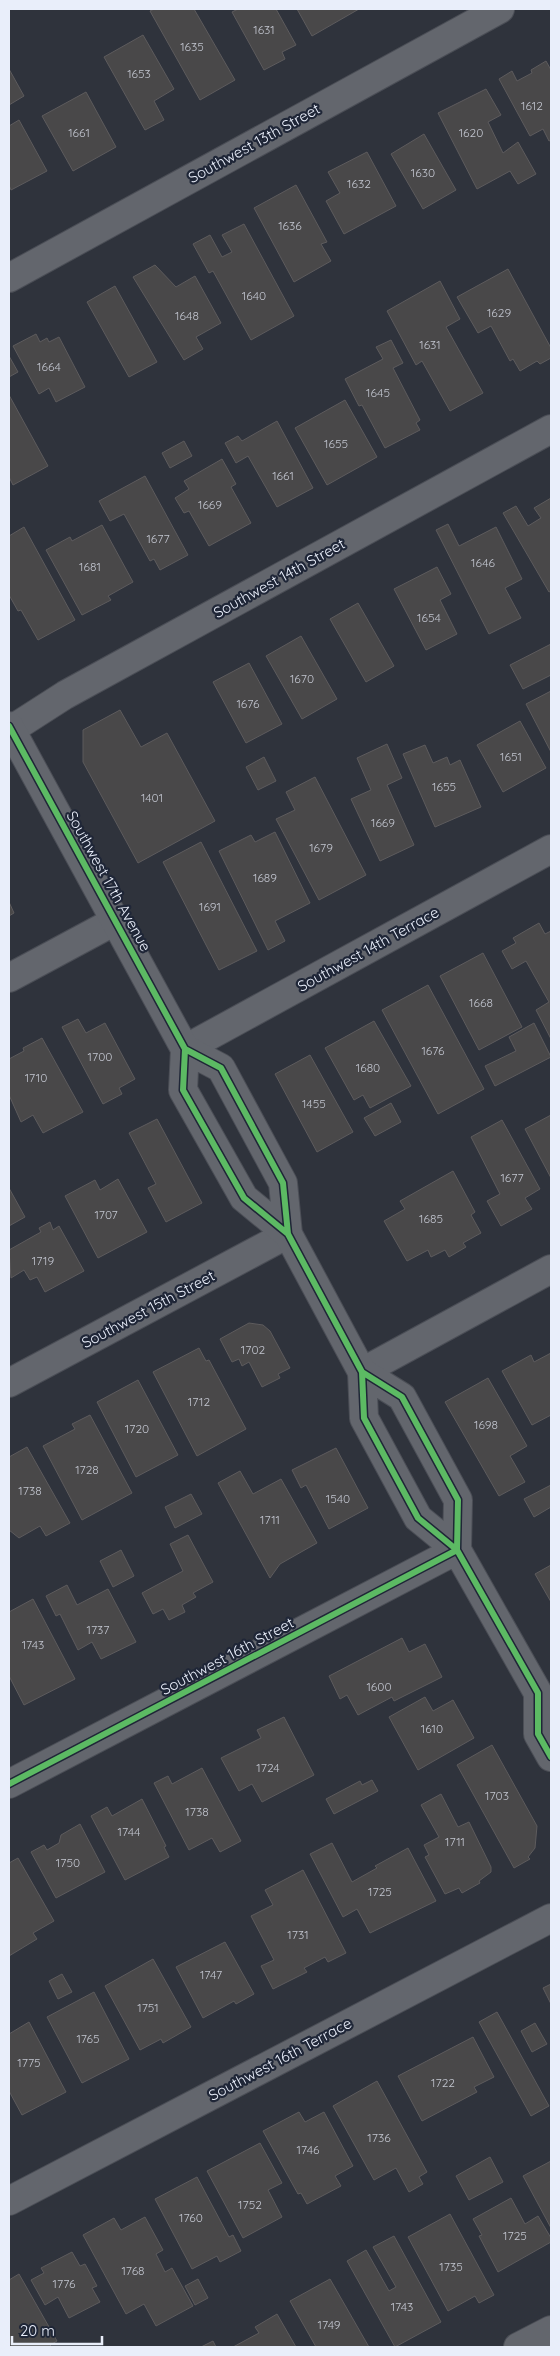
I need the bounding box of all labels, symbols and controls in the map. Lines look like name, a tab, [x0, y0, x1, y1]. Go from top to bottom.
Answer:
house number: 1631	[253, 22, 275, 37]
house number: 1635	[180, 39, 204, 54]
house number: 1653	[127, 66, 151, 81]
house number: 1612	[521, 98, 543, 113]
street label: Southwest 13th Street	[185, 99, 323, 187]
house number: 1661	[68, 125, 90, 140]
house number: 1620	[459, 125, 483, 140]
house number: 1630	[411, 165, 435, 180]
house number: 1632	[347, 176, 371, 191]
house number: 1636	[278, 218, 302, 233]
house number: 1640	[242, 288, 266, 303]
house number: 1629	[487, 305, 511, 320]
house number: 1648	[175, 308, 199, 323]
house number: 1631	[419, 337, 441, 352]
house number: 1664	[37, 359, 61, 374]
house number: 1645	[366, 385, 390, 400]
house number: 1655	[324, 436, 348, 451]
house number: 1661	[272, 468, 294, 483]
house number: 1669	[198, 497, 222, 512]
house number: 1677	[146, 531, 170, 546]
street label: Southwest 14th Street	[210, 534, 348, 622]
house number: 1646	[471, 555, 495, 570]
house number: 1681	[79, 559, 101, 574]
house number: 1654	[417, 610, 441, 625]
house number: 1670	[290, 671, 314, 686]
house number: 1676	[236, 696, 260, 711]
house number: 1651	[500, 749, 522, 764]
house number: 1655	[432, 779, 456, 794]
house number: 1401	[141, 790, 163, 805]
street label: Southwest 17th Avenue	[62, 807, 156, 955]
house number: 1669	[371, 815, 395, 830]
house number: 1679	[309, 840, 333, 855]
house number: 1689	[253, 870, 277, 885]
house number: 1691	[199, 899, 221, 914]
street label: Southwest 14th Terrace	[294, 902, 442, 996]
house number: 1668	[469, 995, 493, 1010]
house number: 1676	[421, 1043, 445, 1058]
house number: 1700	[88, 1049, 112, 1064]
house number: 1680	[356, 1060, 380, 1075]
house number: 1710	[25, 1070, 47, 1085]
house number: 1455	[302, 1096, 326, 1111]
house number: 1677	[500, 1170, 524, 1185]
house number: 1707	[94, 1207, 118, 1222]
house number: 1685	[419, 1211, 443, 1226]
house number: 1719	[32, 1253, 54, 1268]
street label: Southwest 15th Street	[78, 1266, 218, 1352]
house number: 1702	[241, 1342, 266, 1357]
house number: 1712	[188, 1394, 210, 1409]
house number: 1698	[474, 1417, 498, 1432]
house number: 1720	[125, 1421, 149, 1436]
house number: 1728	[75, 1462, 99, 1477]
house number: 1738	[18, 1483, 42, 1498]
house number: 1540	[326, 1491, 350, 1506]
house number: 1711	[260, 1512, 280, 1527]
street label: Southwest 16th Street	[157, 1613, 297, 1699]
house number: 1737	[86, 1622, 110, 1637]
house number: 1743	[22, 1637, 44, 1652]
house number: 1600	[366, 1679, 392, 1694]
house number: 1610	[421, 1721, 443, 1736]
house number: 1724	[256, 1760, 280, 1775]
house number: 1703	[485, 1788, 509, 1803]
house number: 1738	[185, 1804, 209, 1819]
house number: 1744	[118, 1824, 140, 1839]
house number: 1711	[445, 1834, 465, 1849]
house number: 1750	[56, 1855, 80, 1870]
house number: 1725	[368, 1884, 392, 1899]
house number: 1731	[287, 1927, 309, 1942]
house number: 1747	[200, 1967, 222, 1982]
house number: 1751	[137, 2000, 159, 2015]
street label: Southwest 16th Terrace	[205, 2013, 355, 2105]
house number: 1765	[76, 2031, 100, 2046]
house number: 1775	[17, 2055, 41, 2070]
house number: 1722	[431, 2075, 455, 2090]
house number: 1736	[367, 2130, 391, 2145]
house number: 1746	[297, 2142, 320, 2157]
house number: 1752	[238, 2197, 262, 2212]
house number: 1760	[179, 2210, 203, 2225]
house number: 1725	[503, 2228, 527, 2243]
house number: 1735	[439, 2259, 463, 2274]
house number: 1768	[121, 2263, 145, 2278]
house number: 1776	[53, 2276, 76, 2291]
house number: 1743	[391, 2299, 413, 2314]
scale bar	[12, 2314, 102, 2346]
house number: 1749	[318, 2317, 341, 2332]
text: 20 m	[20, 2321, 55, 2340]

